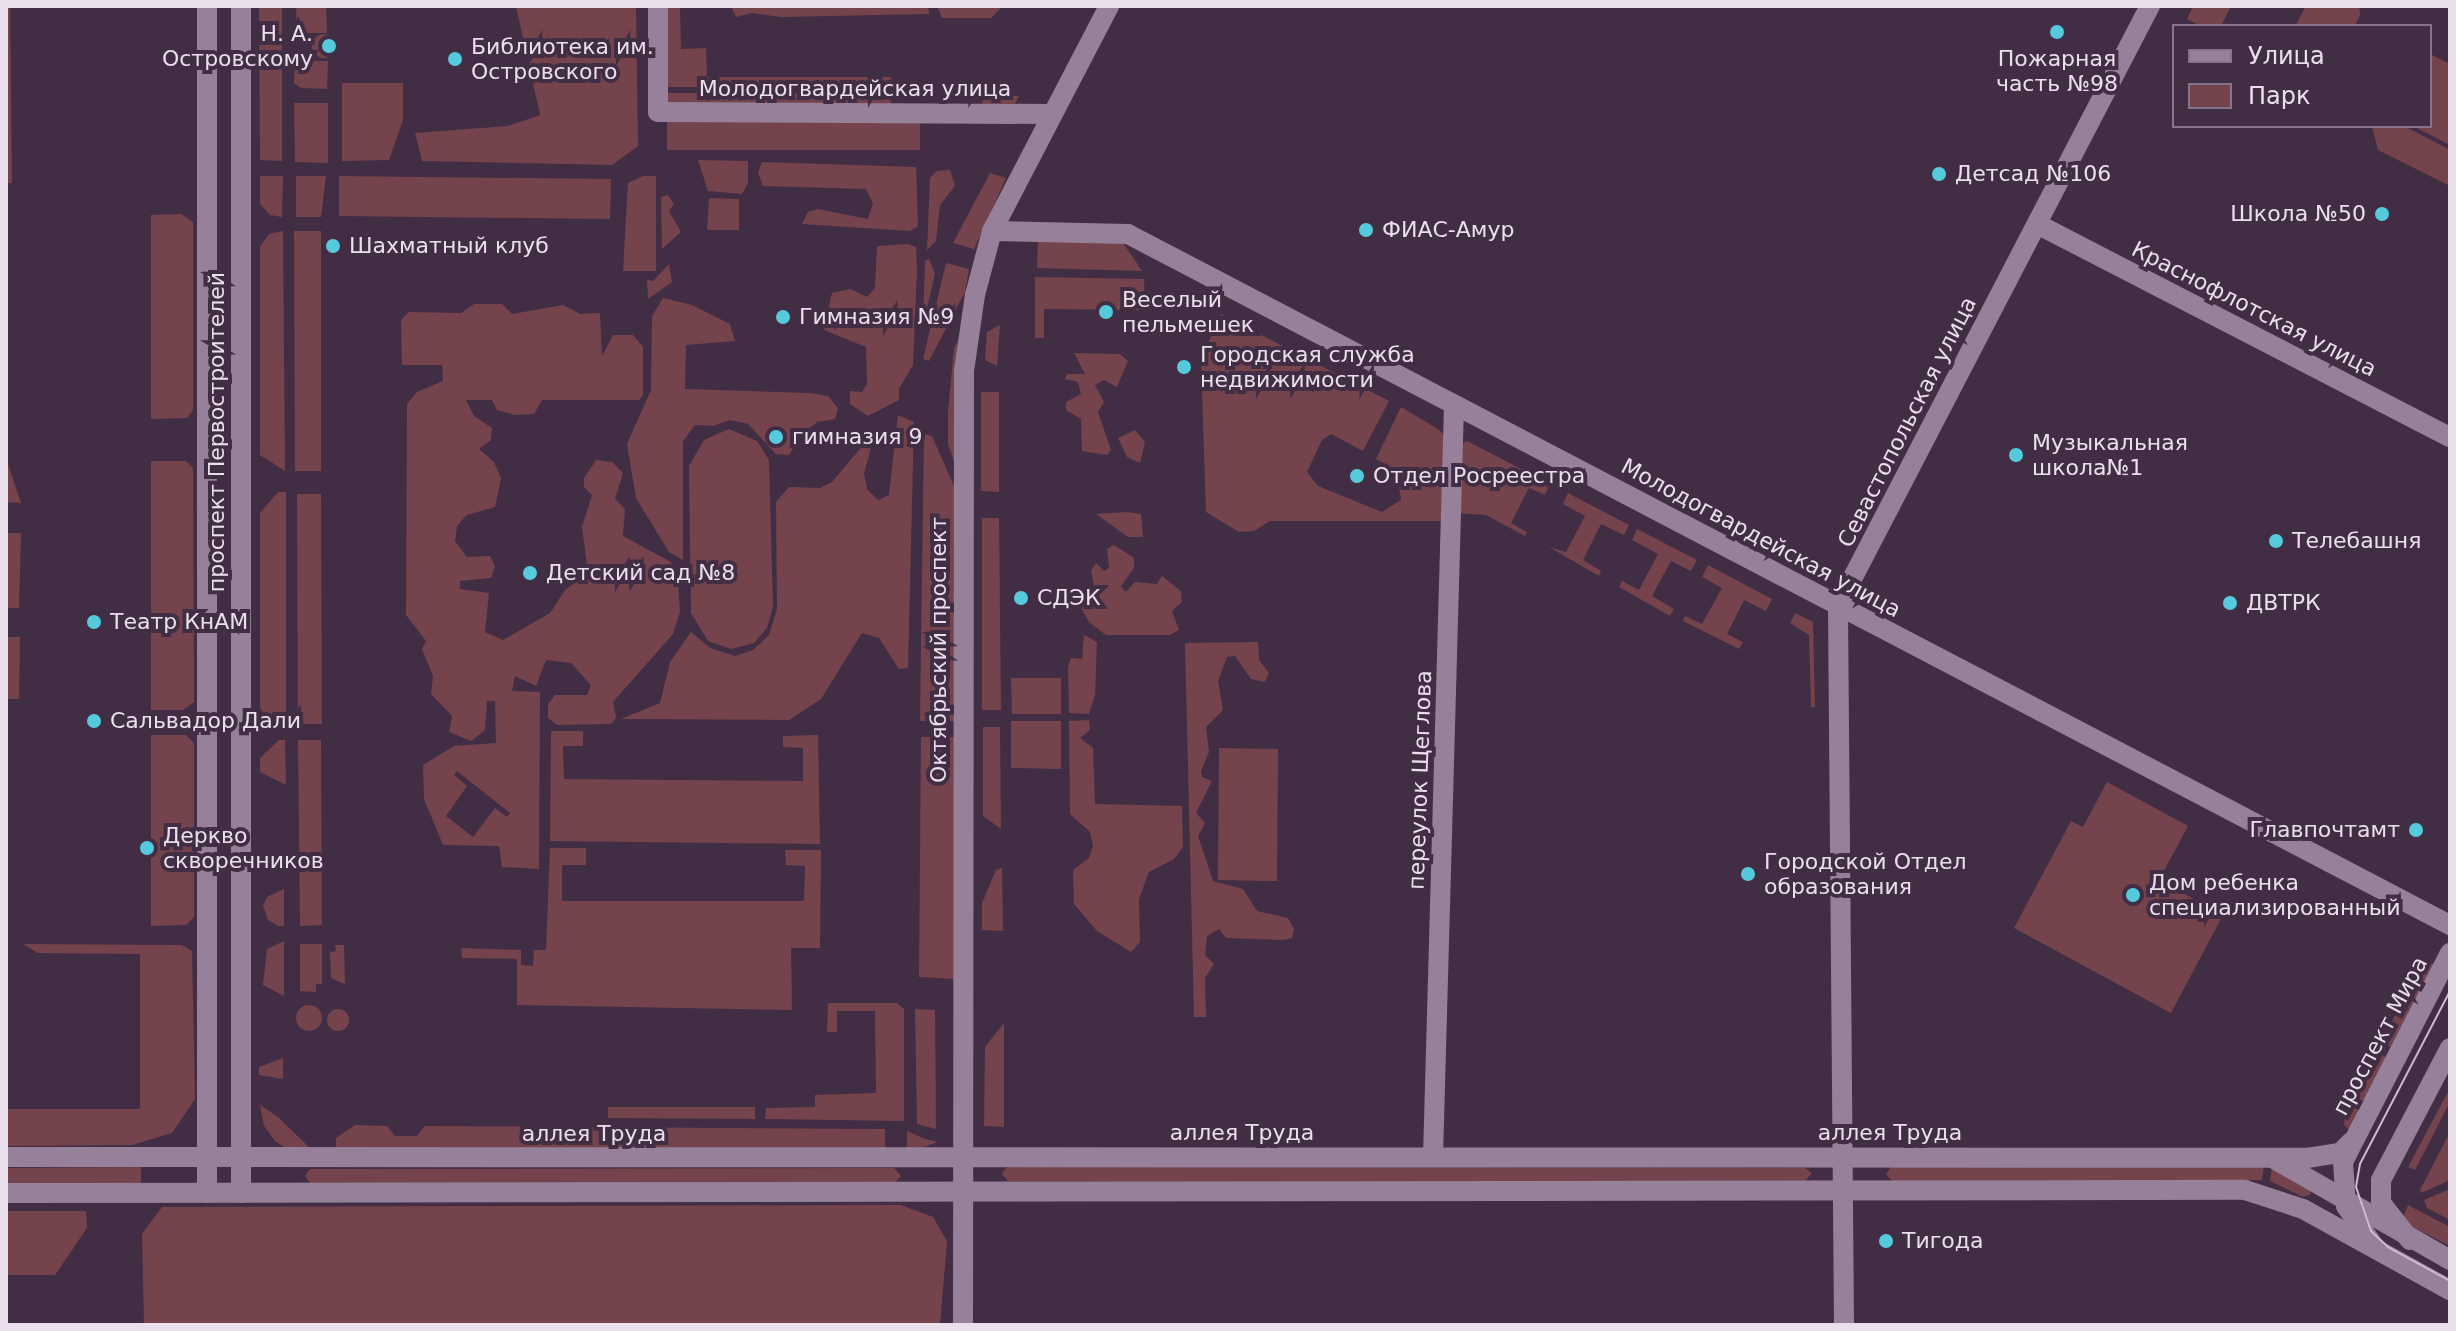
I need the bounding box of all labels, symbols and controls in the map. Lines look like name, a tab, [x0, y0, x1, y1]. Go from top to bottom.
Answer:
place label: Н. А. Островскому	[162, 20, 313, 72]
marker: Пожарная часть №98	[2048, 23, 2066, 41]
legend	[2172, 24, 2432, 128]
place label: Библиотека им. Островского	[471, 33, 654, 84]
marker: Н. А. Островскому	[320, 37, 338, 55]
text: Улица	[2248, 42, 2325, 70]
place label: Пожарная часть №98	[1996, 45, 2118, 96]
marker: Библиотека им. Островского	[446, 50, 464, 68]
street label: Молодогвардейская улица	[699, 76, 1011, 102]
text: Парк	[2248, 82, 2310, 110]
place label: Детсад №106	[1955, 161, 2111, 187]
marker: Детсад №106	[1930, 165, 1948, 183]
place label: Школа №50	[2230, 201, 2366, 227]
marker: Школа №50	[2373, 205, 2391, 223]
place label: ФИАС-Амур	[1382, 217, 1514, 243]
marker: ФИАС-Амур	[1357, 221, 1375, 239]
place label: Шахматный клуб	[349, 233, 549, 259]
street label: Краснофлотская улица	[2127, 236, 2381, 382]
marker: Шахматный клуб	[324, 237, 342, 255]
street label: проспект Первостроителей	[204, 272, 230, 592]
place label: Веселый пельмешек	[1122, 286, 1254, 338]
street label: Севастопольская улица	[1832, 292, 1982, 552]
marker: Веселый пельмешек	[1097, 303, 1115, 321]
place label: Гимназия №9	[799, 304, 954, 330]
marker: Гимназия №9	[774, 308, 792, 326]
place label: Городская служба недвижимости	[1200, 341, 1415, 392]
marker: Городская служба недвижимости	[1175, 358, 1193, 376]
place label: гимназия 9	[792, 424, 923, 450]
marker: гимназия 9	[767, 428, 785, 446]
place label: Музыкальная школа№1	[2032, 429, 2188, 480]
marker: Музыкальная школа№1	[2007, 446, 2025, 464]
street label: Молодогвардейская улица	[1617, 453, 1905, 623]
place label: Отдел Росреестра	[1373, 463, 1585, 489]
marker: Отдел Росреестра	[1348, 467, 1366, 485]
street label: Октябрьский проспект	[926, 517, 952, 783]
place label: Телебашня	[2292, 528, 2421, 554]
marker: Телебашня	[2267, 532, 2285, 550]
place label: Детский сад №8	[546, 560, 735, 586]
marker: Детский сад №8	[521, 564, 539, 582]
place label: СДЭК	[1037, 585, 1101, 611]
marker: СДЭК	[1012, 589, 1030, 607]
place label: ДВТРК	[2246, 590, 2321, 616]
marker: ДВТРК	[2221, 594, 2239, 612]
place label: Театр КнАМ	[110, 609, 248, 635]
marker: Театр КнАМ	[85, 613, 103, 631]
street label: переулок Щеглова	[1403, 670, 1437, 890]
place label: Сальвадор Дали	[110, 708, 301, 734]
marker: Сальвадор Дали	[85, 712, 103, 730]
place label: Главпочтамт	[2250, 817, 2400, 843]
marker: Главпочтамт	[2407, 821, 2425, 839]
place label: Деркво скворечников	[163, 822, 324, 874]
marker: Деркво скворечников	[138, 839, 156, 857]
place label: Городской Отдел образования	[1764, 848, 1967, 900]
marker: Городской Отдел образования	[1739, 865, 1757, 883]
place label: Дом ребенка специализированный	[2149, 869, 2400, 920]
marker: Дом ребенка специализированный	[2124, 886, 2142, 904]
street label: проспект Мира	[2327, 952, 2433, 1120]
street label: аллея Труда	[1170, 1120, 1314, 1146]
street label: аллея Труда	[1818, 1120, 1962, 1146]
street label: аллея Труда	[522, 1121, 666, 1147]
place label: Тигода	[1902, 1228, 1983, 1254]
marker: Тигода	[1877, 1232, 1895, 1250]

